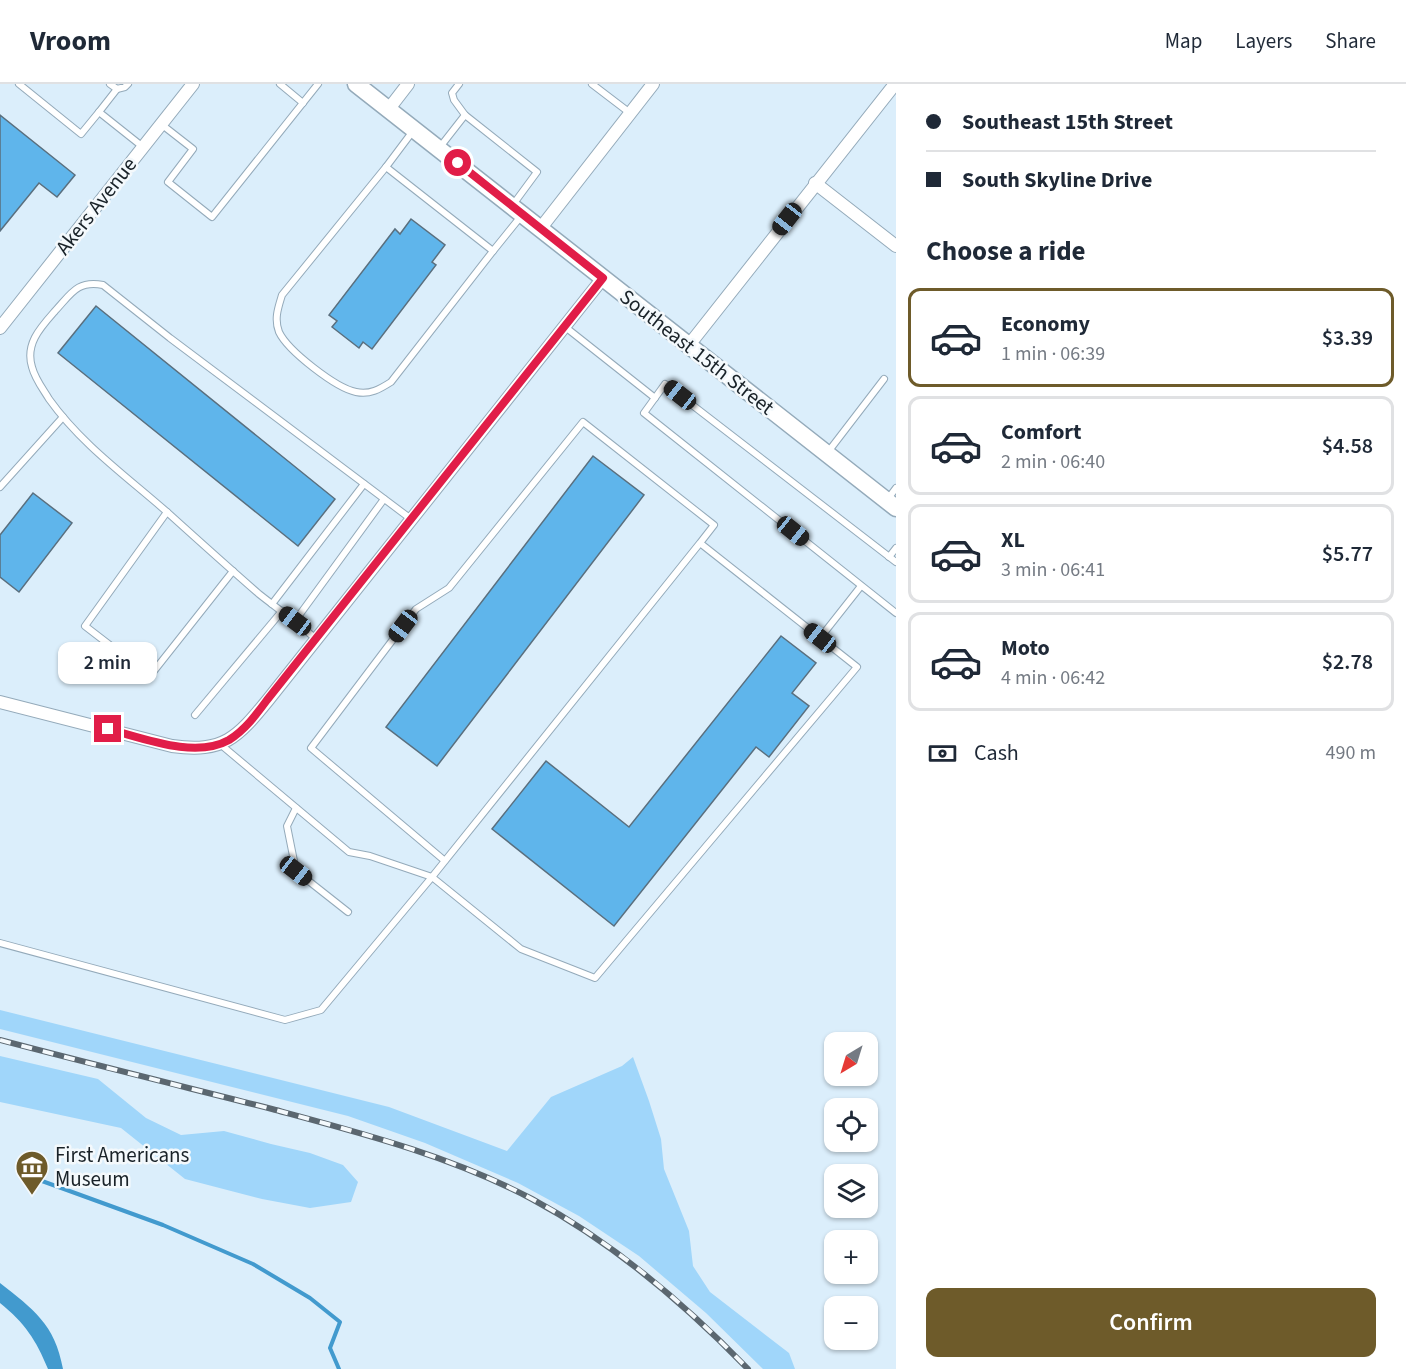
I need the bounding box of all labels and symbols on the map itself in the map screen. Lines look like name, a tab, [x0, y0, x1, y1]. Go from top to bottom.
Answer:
route start	[444, 149, 471, 176]
street label: Akers Avenue	[48, 151, 144, 261]
car	[769, 199, 805, 239]
street label: Southeast 15th Street	[613, 282, 781, 422]
car	[660, 377, 700, 413]
car	[773, 513, 813, 549]
car	[275, 603, 315, 639]
car	[385, 606, 421, 646]
car	[800, 620, 840, 656]
callout: 2 min	[58, 642, 158, 684]
route end	[94, 715, 121, 742]
car	[276, 853, 316, 889]
north arrow	[824, 1032, 878, 1086]
place label: First Americans Museum	[55, 1140, 190, 1194]
museum icon: First Americans Museum	[14, 1149, 50, 1196]

